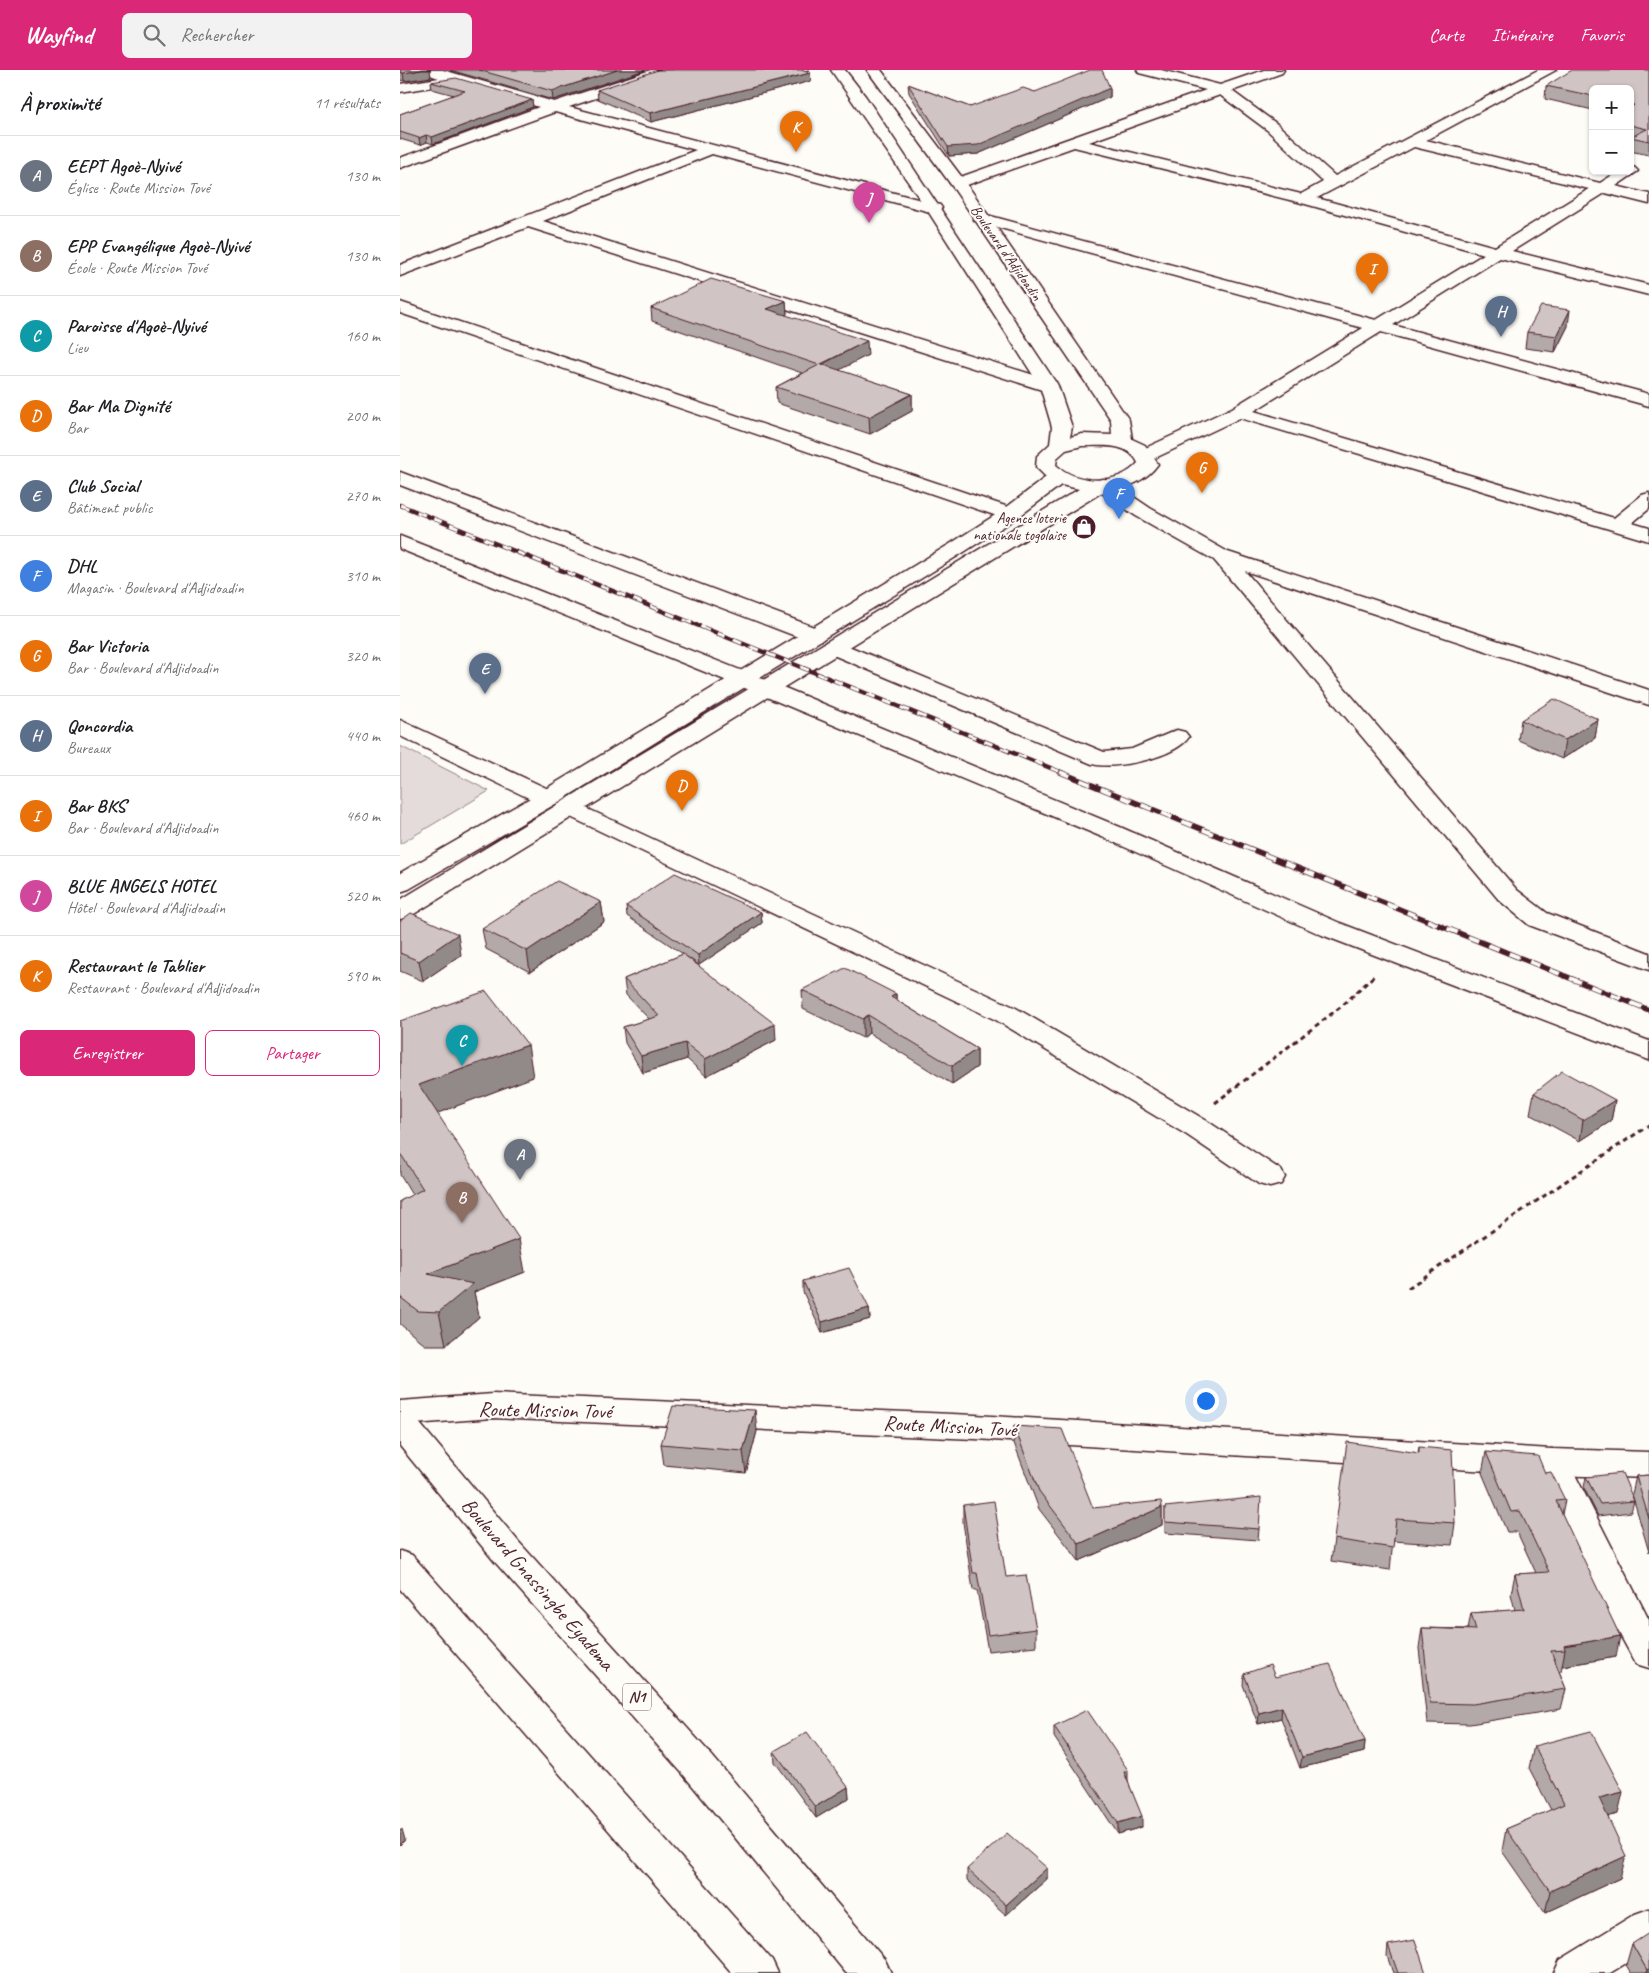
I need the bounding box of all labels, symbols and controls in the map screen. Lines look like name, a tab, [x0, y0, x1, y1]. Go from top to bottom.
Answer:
search box	[122, 13, 472, 58]
text: Wayfind	[25, 20, 92, 50]
icon: search	[140, 21, 168, 49]
text: Rechercher	[180, 23, 253, 47]
text: Carte	[1429, 24, 1464, 46]
text: Itinéraire	[1492, 24, 1553, 46]
text: Favoris	[1581, 24, 1624, 46]
map controls	[1589, 85, 1634, 175]
button: +	[1589, 85, 1634, 130]
text: À proximité	[20, 90, 100, 116]
text: 11 résultats	[314, 93, 380, 113]
pin: K	[780, 111, 812, 152]
button: −	[1589, 130, 1634, 175]
text: EEPT Agoè-Nyivé	[67, 154, 180, 178]
text: A	[32, 166, 40, 186]
text: 130 m	[346, 166, 380, 186]
text: Église · Route Mission Tové	[67, 178, 210, 198]
pin: J	[853, 182, 885, 223]
street label: Boulevard d'Adjidoadin	[966, 202, 1046, 305]
text: EPP Evangélique Agoè-Nyivé	[67, 234, 249, 258]
text: B	[32, 246, 40, 266]
text: 130 m	[346, 246, 380, 266]
pin: I	[1356, 253, 1388, 294]
text: École · Route Mission Tové	[67, 258, 207, 278]
pin: H	[1485, 296, 1517, 337]
text: Paroisse d'Agoè-Nyivé	[67, 314, 206, 338]
text: C	[32, 326, 40, 346]
text: 160 m	[346, 326, 380, 346]
text: Lieu	[67, 338, 88, 358]
text: Bar Ma Dignité	[67, 394, 170, 418]
text: D	[31, 406, 41, 426]
text: 200 m	[346, 406, 380, 426]
text: Bar	[67, 418, 88, 438]
pin: G	[1186, 452, 1218, 493]
text: Club Social	[67, 474, 139, 498]
pin: F	[1103, 478, 1135, 519]
text: E	[32, 486, 40, 506]
text: 270 m	[346, 486, 380, 506]
text: Bâtiment public	[67, 498, 152, 518]
place label: Agence loterie nationale togolaise	[973, 509, 1067, 545]
shop icon: Agence loterie nationale togolaise	[1071, 514, 1097, 540]
text: DHL	[67, 554, 97, 578]
text: F	[32, 566, 40, 586]
text: 310 m	[346, 566, 380, 586]
text: Magasin · Boulevard d'Adjidoadin	[67, 578, 244, 598]
text: Bar Victoria	[67, 634, 148, 658]
text: G	[32, 646, 40, 666]
text: 320 m	[346, 646, 380, 666]
pin: E	[469, 653, 501, 694]
text: Bar · Boulevard d'Adjidoadin	[67, 658, 219, 678]
text: Qoncordia	[67, 714, 132, 738]
text: H	[31, 726, 41, 746]
text: 440 m	[346, 726, 380, 746]
text: Bureaux	[67, 738, 110, 758]
pin: D	[666, 770, 698, 811]
text: Bar BKS	[67, 794, 126, 818]
text: I	[33, 806, 39, 826]
text: 460 m	[346, 806, 380, 826]
text: Bar · Boulevard d'Adjidoadin	[67, 818, 219, 838]
text: BLUE ANGELS HOTEL	[67, 874, 217, 898]
text: J	[33, 886, 39, 906]
text: 520 m	[346, 886, 380, 906]
text: Hôtel · Boulevard d'Adjidoadin	[67, 898, 225, 918]
text: Restaurant le Tablier	[67, 954, 204, 978]
text: K	[32, 966, 40, 986]
text: 590 m	[346, 966, 380, 986]
text: Restaurant · Boulevard d'Adjidoadin	[67, 978, 259, 998]
pin: C	[446, 1025, 478, 1066]
button: Enregistrer	[20, 1030, 195, 1076]
button: Partager	[205, 1030, 380, 1076]
pin: A	[504, 1139, 536, 1180]
pin: B	[446, 1182, 478, 1223]
your location	[1193, 1388, 1219, 1414]
street label: Route Mission Tové	[478, 1396, 615, 1424]
street label: Route Mission Tové	[883, 1410, 1020, 1443]
street label: Boulevard Gnassingbe Eyadema	[456, 1492, 621, 1677]
road number: N1	[623, 1684, 651, 1710]

